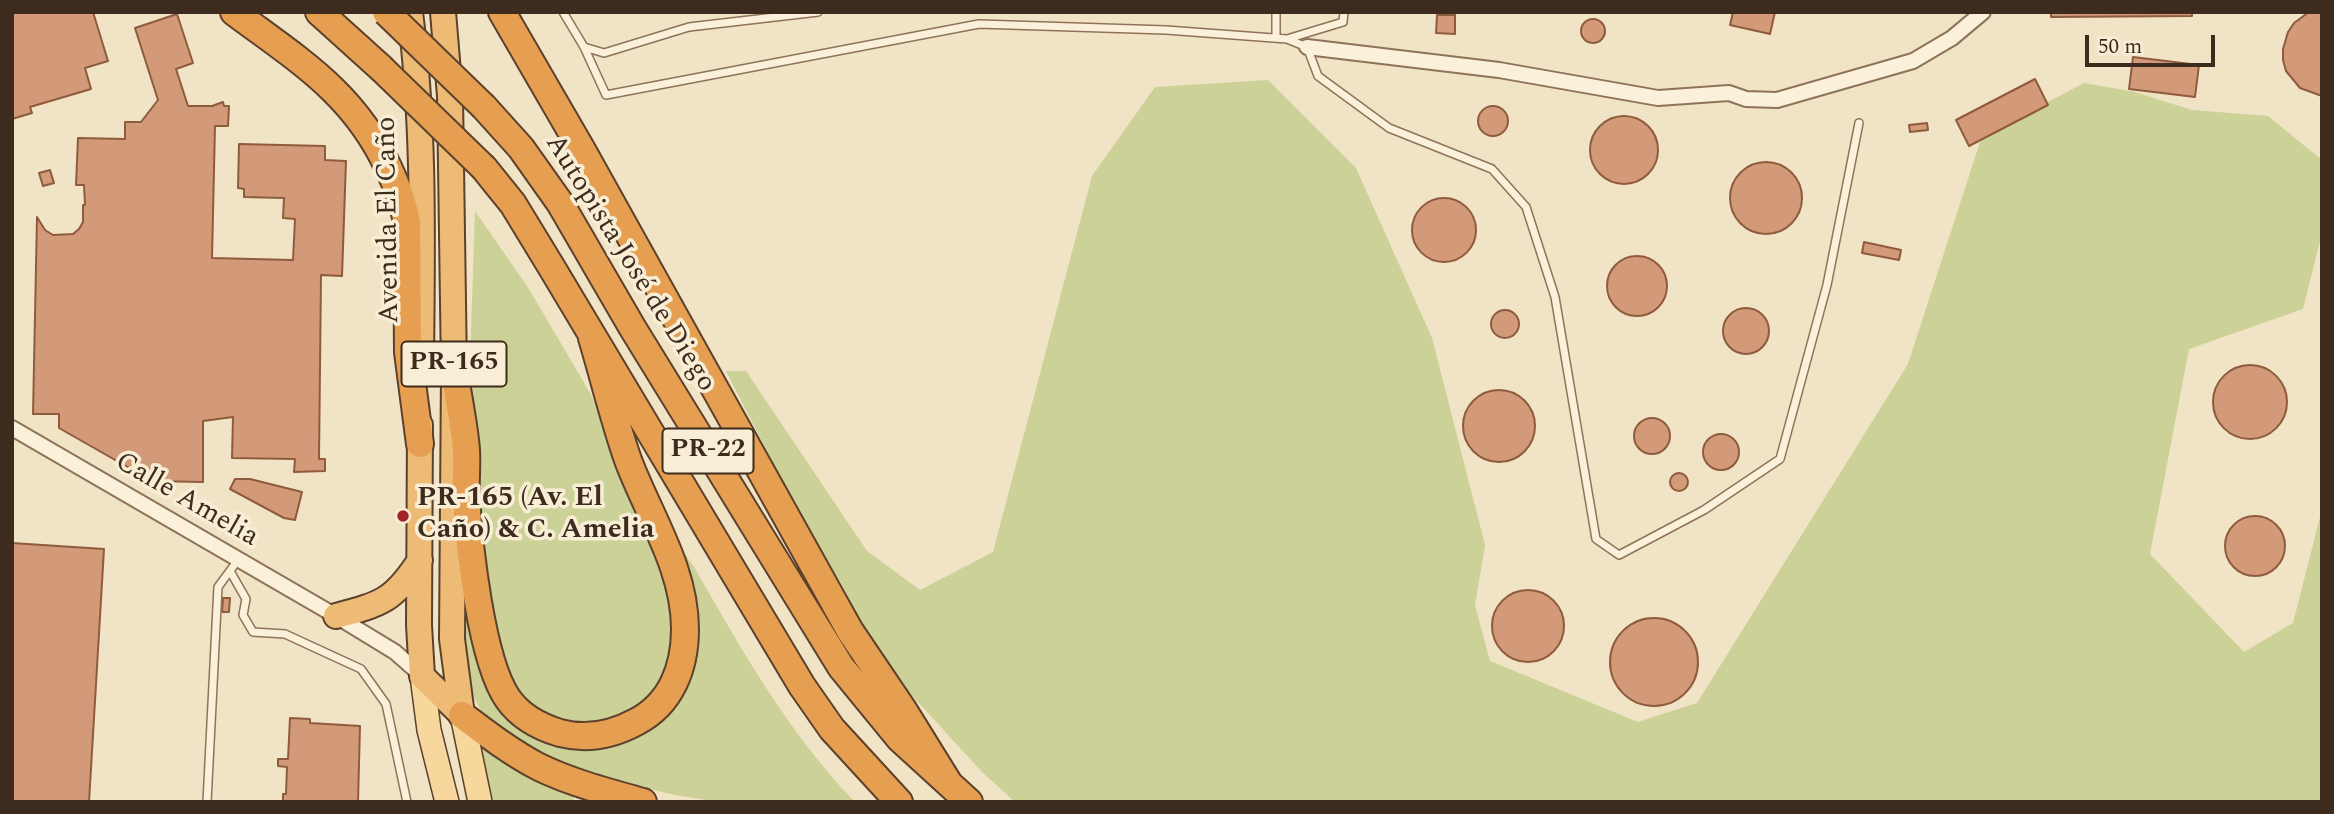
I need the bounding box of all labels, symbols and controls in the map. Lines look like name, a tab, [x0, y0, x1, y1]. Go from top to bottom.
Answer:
scale bar	[2089, 21, 2218, 65]
text: 50 m	[2098, 31, 2142, 63]
street label: Avenida El Caño	[371, 116, 409, 324]
street label: Autopista José de Diego	[536, 129, 722, 399]
road number: PR-165	[402, 342, 506, 386]
road number: PR-22	[662, 428, 754, 474]
street label: Calle Amelia	[108, 446, 264, 556]
place label: PR-165 (Av. El Caño) & C. Amelia	[417, 483, 654, 549]
marker: PR-165 (Av. El Caño) & C. Amelia	[395, 508, 411, 524]

